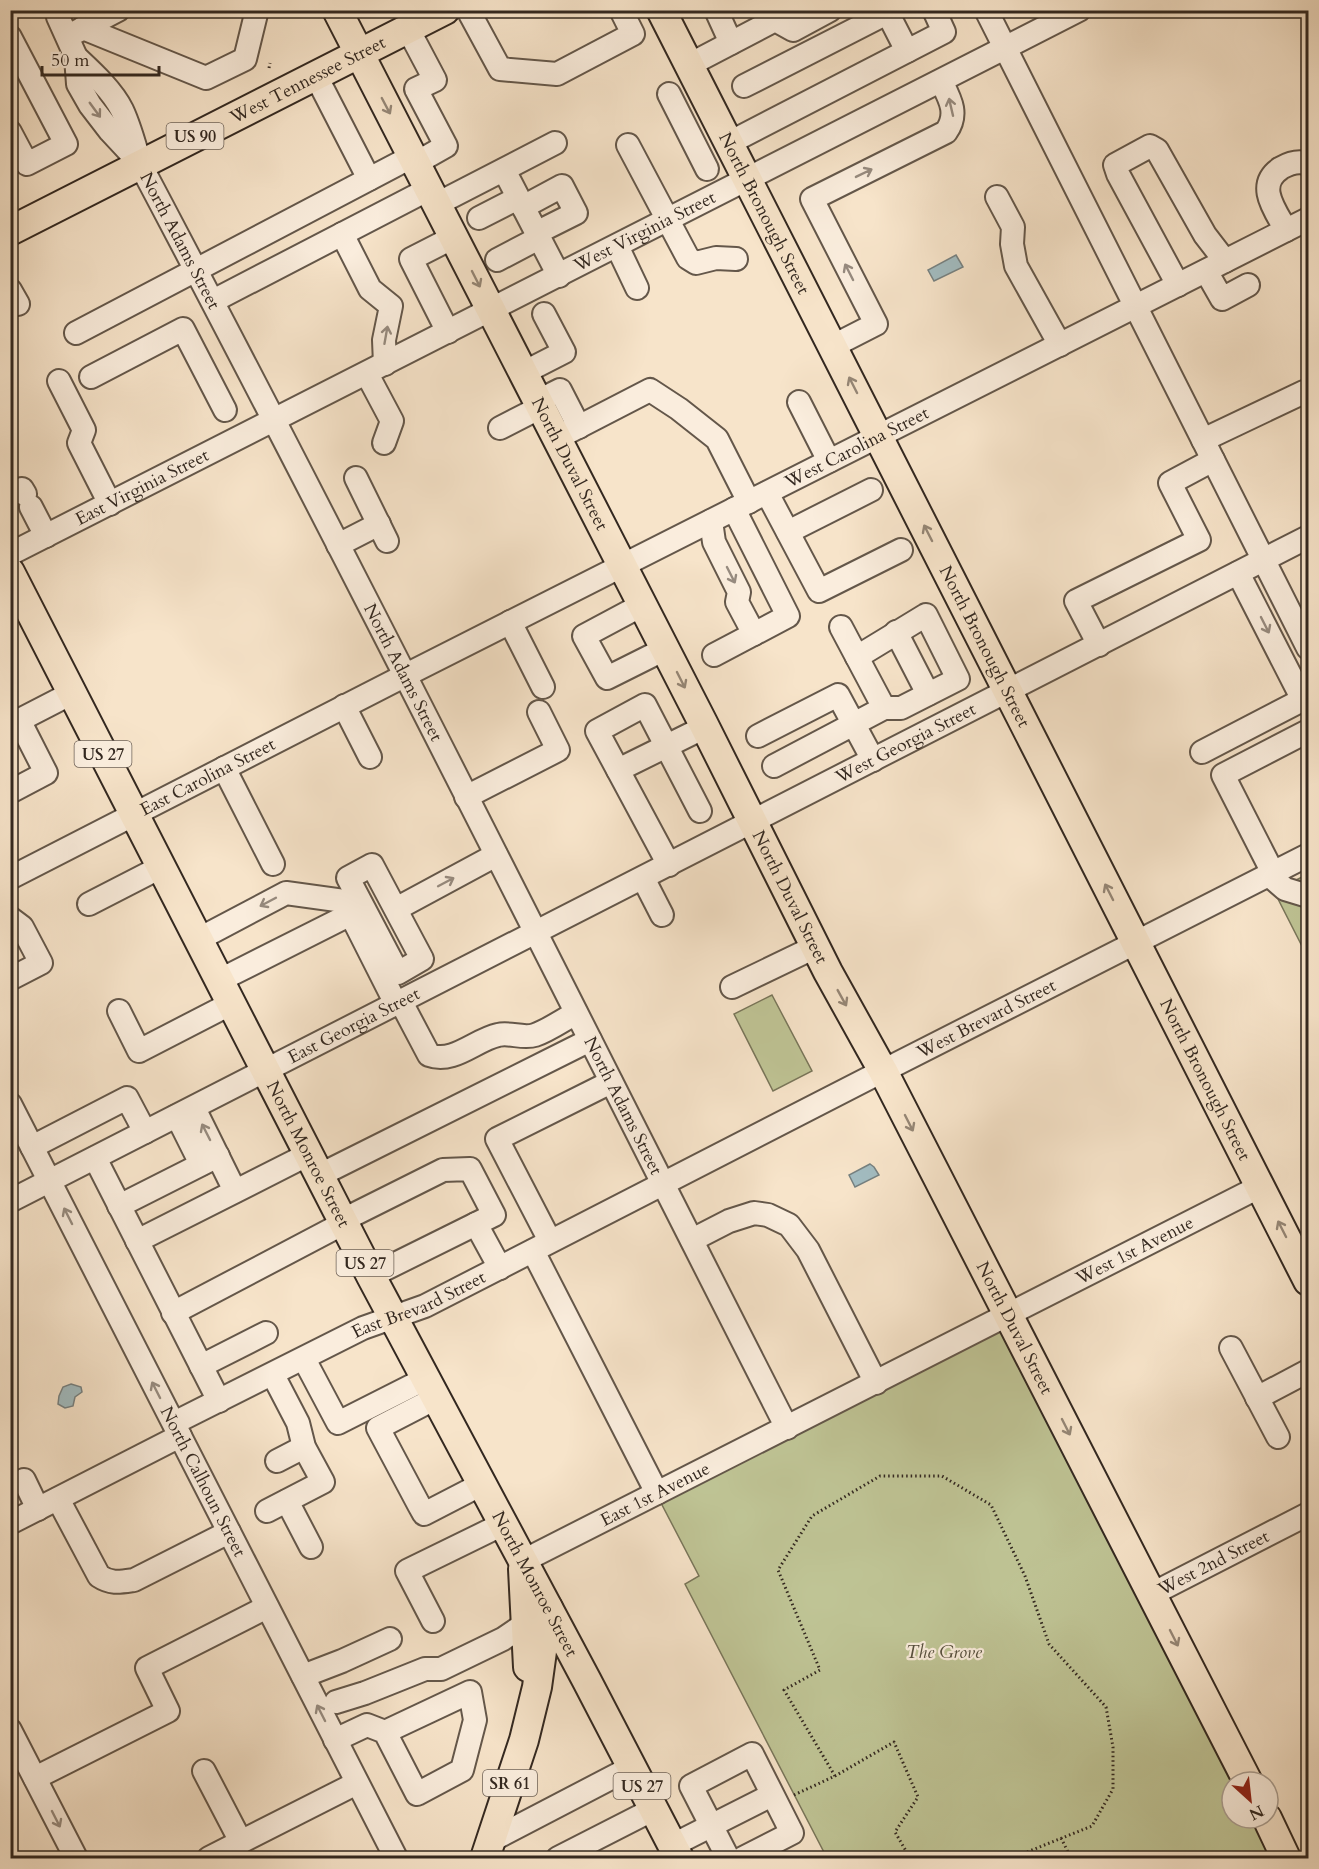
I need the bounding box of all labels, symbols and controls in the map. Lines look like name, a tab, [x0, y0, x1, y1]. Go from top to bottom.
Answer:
street label: West Tennessee Street	[225, 30, 390, 131]
scale bar	[42, 39, 159, 77]
text: 50 m	[51, 48, 90, 73]
one-way arrow	[381, 97, 393, 115]
one-way arrow	[945, 98, 956, 117]
one-way arrow	[88, 102, 101, 118]
road number: US 90	[166, 123, 224, 149]
street label: North Bronough Street	[712, 128, 816, 299]
one-way arrow	[855, 166, 873, 178]
street label: North Adams Street	[133, 168, 226, 314]
street label: West Virginia Street	[569, 185, 720, 278]
one-way arrow	[843, 264, 855, 282]
one-way arrow	[471, 270, 482, 288]
one-way arrow	[381, 326, 392, 345]
one-way arrow	[847, 377, 859, 394]
street label: North Duval Street	[525, 393, 614, 535]
street label: West Carolina Street	[780, 401, 933, 495]
street label: East Virginia Street	[71, 443, 213, 532]
one-way arrow	[921, 525, 933, 543]
street label: North Bronough Street	[933, 561, 1036, 732]
one-way arrow	[725, 566, 737, 584]
street label: North Adams Street	[357, 599, 449, 746]
one-way arrow	[1260, 616, 1271, 634]
one-way arrow	[675, 671, 687, 688]
street label: West Georgia Street	[830, 697, 981, 790]
street label: East Carolina Street	[136, 732, 280, 822]
road number: US 27	[74, 741, 132, 767]
street label: North Duval Street	[746, 826, 834, 968]
one-way arrow	[437, 876, 454, 888]
one-way arrow	[1103, 883, 1115, 901]
one-way arrow	[260, 896, 277, 908]
street label: West Brevard Street	[912, 973, 1061, 1065]
street label: East Georgia Street	[283, 981, 425, 1070]
one-way arrow	[836, 989, 848, 1006]
street label: North Bronough Street	[1153, 994, 1257, 1165]
street label: North Adams Street	[578, 1032, 669, 1179]
street label: North Monroe Street	[260, 1077, 356, 1232]
one-way arrow	[904, 1113, 916, 1131]
one-way arrow	[199, 1123, 211, 1141]
one-way arrow	[61, 1207, 73, 1225]
street label: West 1st Avenue	[1071, 1210, 1198, 1291]
one-way arrow	[1276, 1220, 1287, 1238]
road number: US 27	[336, 1250, 394, 1276]
street label: North Duval Street	[970, 1257, 1059, 1399]
street label: East Brevard Street	[347, 1265, 490, 1345]
one-way arrow	[150, 1381, 162, 1399]
street label: North Calhoun Street	[154, 1402, 252, 1562]
one-way arrow	[1061, 1417, 1072, 1435]
street label: East 1st Avenue	[596, 1456, 714, 1533]
street label: North Monroe Street	[486, 1507, 584, 1662]
street label: West 2nd Street	[1153, 1524, 1274, 1602]
one-way arrow	[1169, 1628, 1180, 1646]
park label: The Grove	[906, 1640, 983, 1665]
one-way arrow	[315, 1704, 327, 1722]
road number: SR 61	[483, 1770, 537, 1796]
north arrow	[1220, 1770, 1280, 1830]
road number: US 27	[614, 1773, 670, 1799]
text: N	[1245, 1800, 1268, 1825]
one-way arrow	[51, 1810, 63, 1828]

